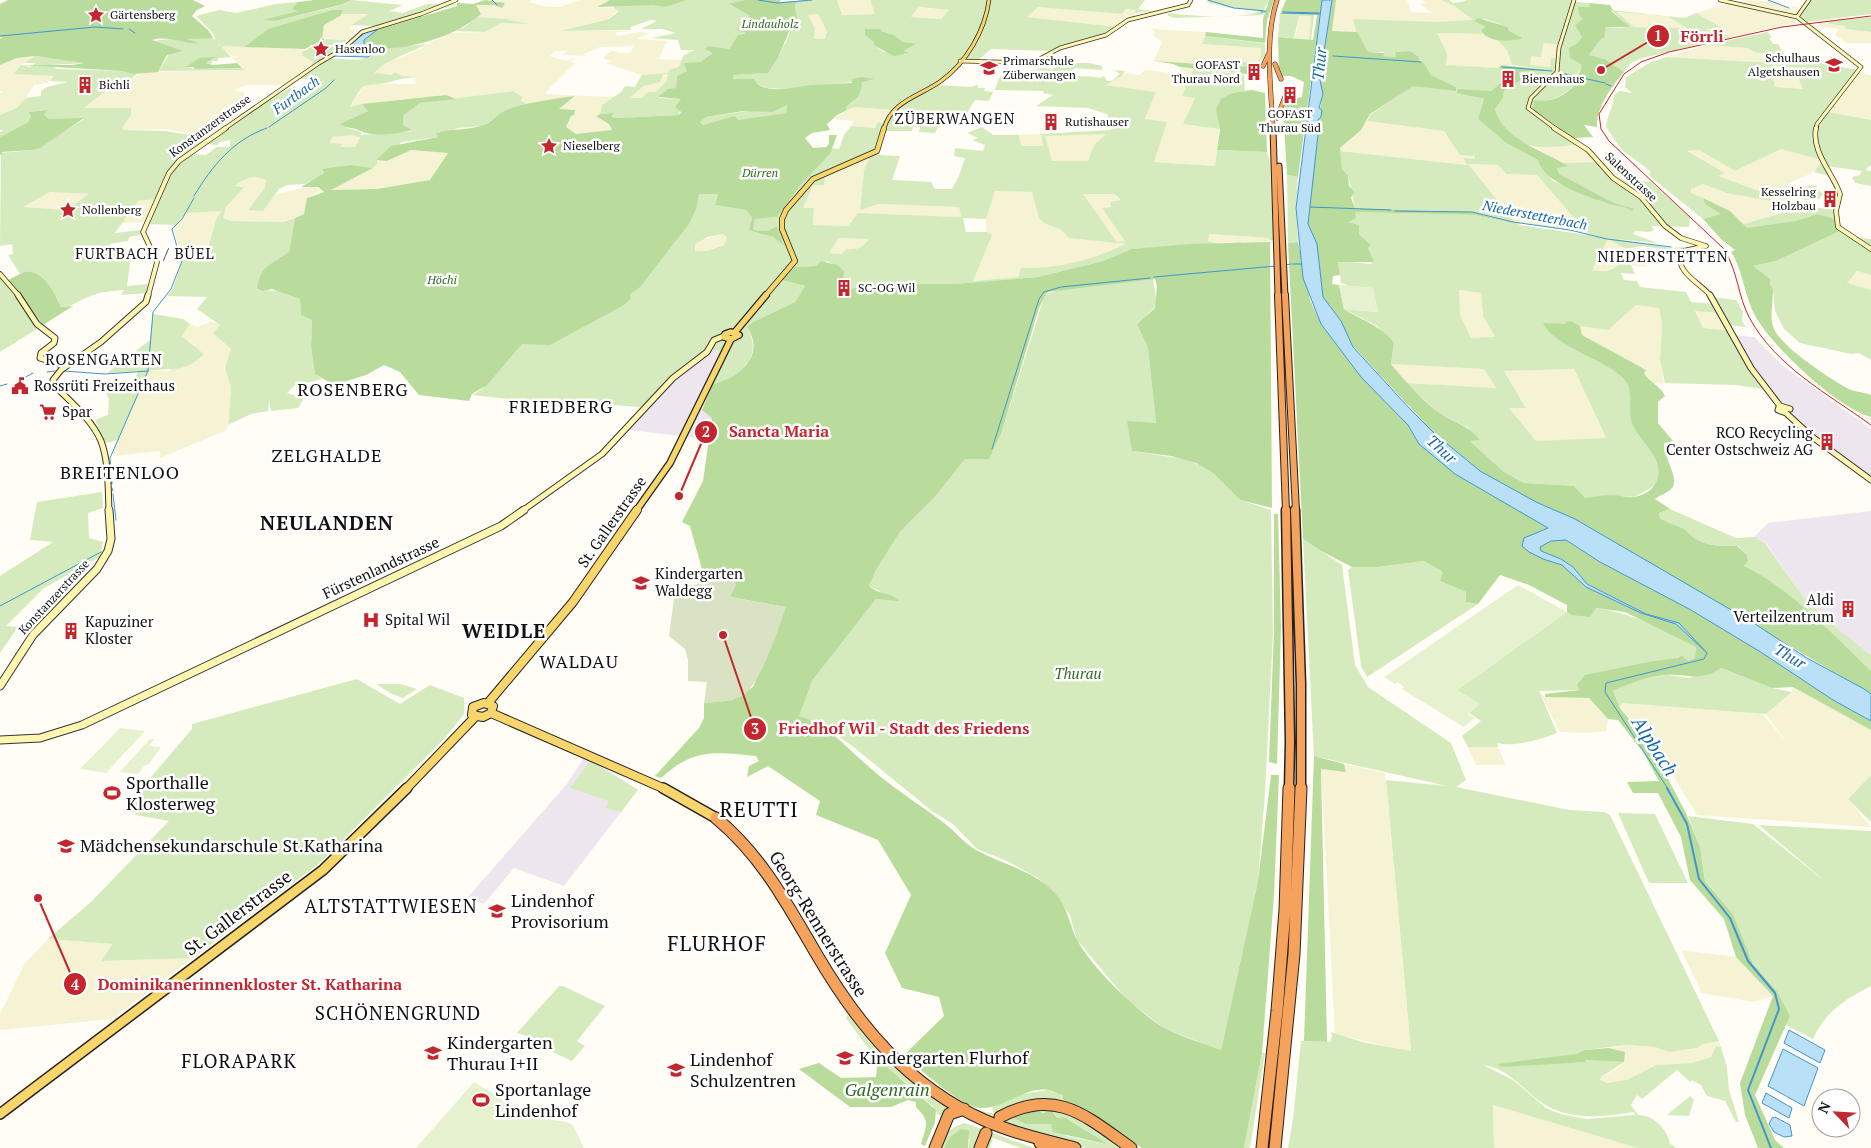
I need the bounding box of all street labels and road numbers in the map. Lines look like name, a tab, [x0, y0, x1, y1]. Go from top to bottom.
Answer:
street label: Konstanzerstrasse	[166, 91, 253, 160]
street label: Salenstrasse	[1602, 149, 1661, 205]
street label: St. Gallerstrasse	[572, 472, 650, 571]
street label: Fürstenlandstrasse	[319, 531, 442, 603]
street label: Konstanzerstrasse	[15, 556, 92, 637]
street label: Georg-Rennerstrasse	[764, 846, 874, 1001]
street label: St. Gallerstrasse	[179, 864, 296, 960]

